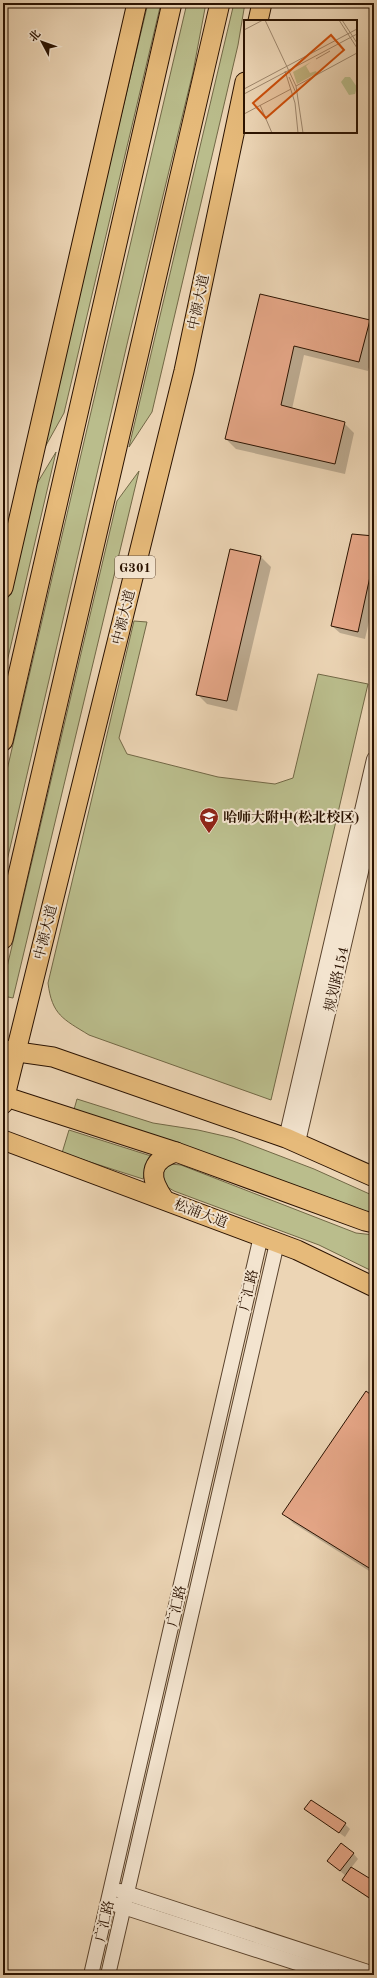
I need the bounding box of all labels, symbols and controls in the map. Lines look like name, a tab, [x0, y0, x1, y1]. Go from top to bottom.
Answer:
inset map	[244, 20, 357, 133]
north arrow	[22, 22, 62, 62]
text: 北	[27, 28, 43, 44]
street label: 中源大道	[185, 273, 212, 331]
road number: G301	[115, 556, 155, 578]
street label: 中源大道	[109, 588, 138, 646]
school or university icon: 哈师大附中(松北校区)	[198, 806, 220, 834]
place label: 哈师大附中(松北校区)	[223, 810, 359, 825]
street label: 中源大道	[31, 903, 60, 961]
street label: 规划路154	[322, 945, 351, 1013]
street label: 松浦大道	[172, 1196, 230, 1231]
street label: 广汇路	[236, 1268, 261, 1312]
street label: 广汇路	[164, 1584, 189, 1628]
street label: 广汇路	[92, 1899, 117, 1943]

